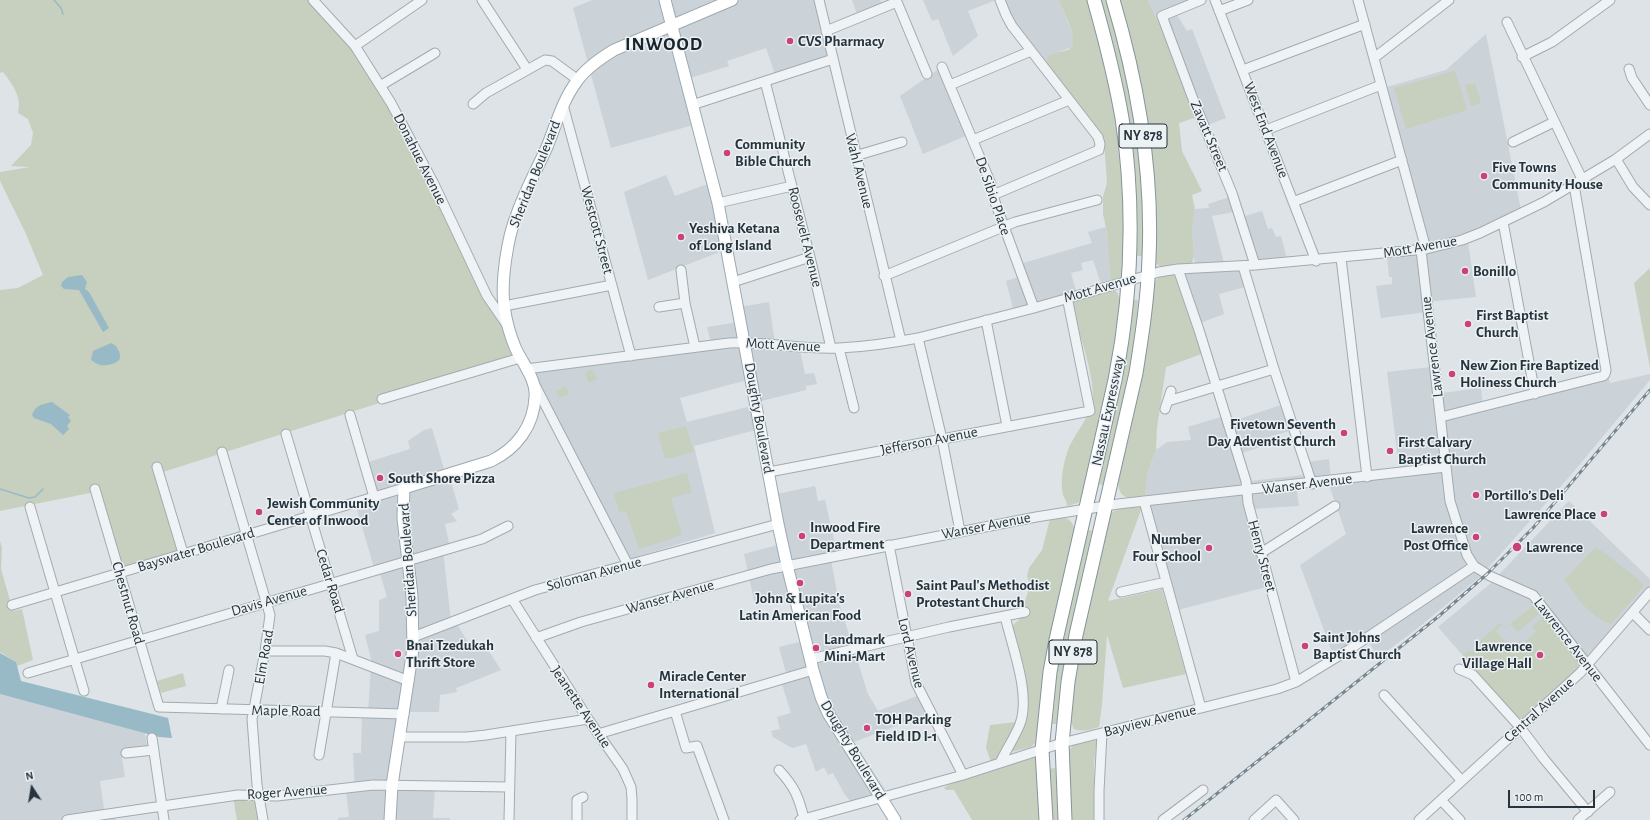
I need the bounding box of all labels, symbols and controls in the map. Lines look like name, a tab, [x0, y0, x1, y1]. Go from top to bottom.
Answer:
place label: CVS Pharmacy	[798, 32, 885, 50]
district label: INWOOD	[625, 33, 703, 55]
marker: CVS Pharmacy	[785, 36, 795, 46]
street label: West End Avenue	[1239, 80, 1293, 180]
street label: Zavatt Street	[1186, 98, 1232, 174]
street label: Donahue Avenue	[389, 110, 451, 208]
street label: Sheridan Boulevard	[505, 118, 565, 230]
road number: NY 878	[1119, 124, 1167, 148]
street label: Wahl Avenue	[841, 131, 877, 211]
place label: Community Bible Church	[735, 135, 811, 170]
marker: Community Bible Church	[722, 148, 732, 158]
street label: De Sibio Place	[971, 154, 1015, 238]
place label: Five Towns Community House	[1492, 158, 1603, 193]
marker: Five Towns Community House	[1479, 171, 1489, 181]
street label: Westcott Street	[577, 184, 617, 276]
street label: Roosevelt Avenue	[784, 185, 826, 289]
place label: Yeshiva Ketana of Long Island	[689, 219, 780, 254]
marker: Yeshiva Ketana of Long Island	[676, 232, 686, 242]
street label: Mott Avenue	[1382, 232, 1458, 262]
place label: Bonillo	[1473, 262, 1516, 280]
marker: Bonillo	[1460, 266, 1470, 276]
street label: Mott Avenue	[1062, 269, 1138, 307]
street label: Lawrence Avenue	[1417, 296, 1447, 398]
place label: First Baptist Church	[1476, 306, 1549, 341]
marker: First Baptist Church	[1463, 319, 1473, 329]
street label: Mott Avenue	[745, 334, 821, 356]
street label: Nassau Expressway	[1088, 354, 1128, 468]
place label: New Zion Fire Baptized Holiness Church	[1460, 356, 1599, 391]
street label: Doughty Boulevard	[740, 361, 778, 475]
marker: New Zion Fire Baptized Holiness Church	[1447, 369, 1457, 379]
place label: Fivetown Seventh Day Adventist Church	[1207, 415, 1336, 450]
street label: Jefferson Avenue	[879, 423, 979, 459]
marker: Fivetown Seventh Day Adventist Church	[1339, 428, 1349, 438]
place label: First Calvary Baptist Church	[1398, 433, 1486, 468]
marker: First Calvary Baptist Church	[1385, 446, 1395, 456]
place label: South Shore Pizza	[388, 469, 495, 487]
street label: Wanser Avenue	[1261, 470, 1353, 498]
marker: South Shore Pizza	[375, 473, 385, 483]
place label: Portillo’s Deli	[1484, 486, 1564, 504]
marker: Portillo’s Deli	[1471, 490, 1481, 500]
place label: Jewish Community Center of Inwood	[267, 494, 380, 529]
street label: Sheridan Boulevard	[395, 503, 421, 617]
place label: Lawrence Place	[1504, 505, 1596, 523]
marker: Jewish Community Center of Inwood	[254, 507, 264, 517]
street label: Wanser Avenue	[940, 509, 1032, 543]
marker: Lawrence Place	[1599, 509, 1609, 519]
place label: Inwood Fire Department	[810, 518, 884, 553]
street label: Henry Street	[1244, 518, 1280, 594]
place label: Lawrence Post Office	[1403, 519, 1468, 554]
street label: Bayswater Boulevard	[135, 524, 257, 576]
place label: Number Four School	[1132, 530, 1201, 565]
marker: Inwood Fire Department	[797, 531, 807, 541]
marker: Lawrence Post Office	[1471, 532, 1481, 542]
place label: Lawrence	[1526, 538, 1583, 556]
marker: Lawrence	[1511, 541, 1523, 553]
marker: Number Four School	[1204, 543, 1214, 553]
street label: Cedar Road	[312, 547, 348, 615]
street label: Soloman Avenue	[544, 553, 644, 595]
street label: Chestnut Road	[108, 560, 148, 646]
street label: Wanser Avenue	[624, 576, 716, 618]
place label: Saint Paul's Methodist Protestant Church	[916, 576, 1049, 611]
marker: John & Lupita's Latin American Food	[795, 578, 805, 588]
street label: Davis Avenue	[229, 582, 309, 620]
place label: John & Lupita's Latin American Food	[739, 589, 861, 624]
marker: Saint Paul's Methodist Protestant Church	[903, 589, 913, 599]
street label: Lawrence Avenue	[1530, 594, 1606, 686]
street label: Lord Avenue	[894, 616, 928, 690]
street label: Elm Road	[250, 628, 278, 686]
place label: Saint Johns Baptist Church	[1313, 628, 1401, 663]
place label: Landmark Mini-Mart	[824, 630, 885, 665]
place label: Bnai Tzedukah Thrift Store	[406, 636, 494, 671]
place label: Lawrence Village Hall	[1462, 637, 1532, 672]
road number: NY 878	[1049, 640, 1097, 664]
marker: Saint Johns Baptist Church	[1300, 641, 1310, 651]
marker: Landmark Mini-Mart	[811, 643, 821, 653]
marker: Bnai Tzedukah Thrift Store	[393, 649, 403, 659]
marker: Lawrence Village Hall	[1535, 650, 1545, 660]
street label: Jeanette Avenue	[547, 663, 615, 751]
place label: Miracle Center International	[659, 667, 746, 702]
street label: Central Avenue	[1500, 674, 1578, 746]
marker: Miracle Center International	[646, 680, 656, 690]
street label: Doughty Boulevard	[816, 697, 890, 803]
street label: Maple Road	[251, 701, 321, 721]
street label: Bayview Avenue	[1102, 701, 1198, 741]
place label: TOH Parking Field ID I-1	[875, 710, 951, 745]
marker: TOH Parking Field ID I-1	[862, 723, 872, 733]
north arrow	[12, 768, 52, 808]
text: N	[25, 770, 34, 782]
street label: Roger Avenue	[246, 780, 328, 804]
scale bar	[1510, 782, 1597, 808]
text: 100 m	[1515, 791, 1543, 803]

